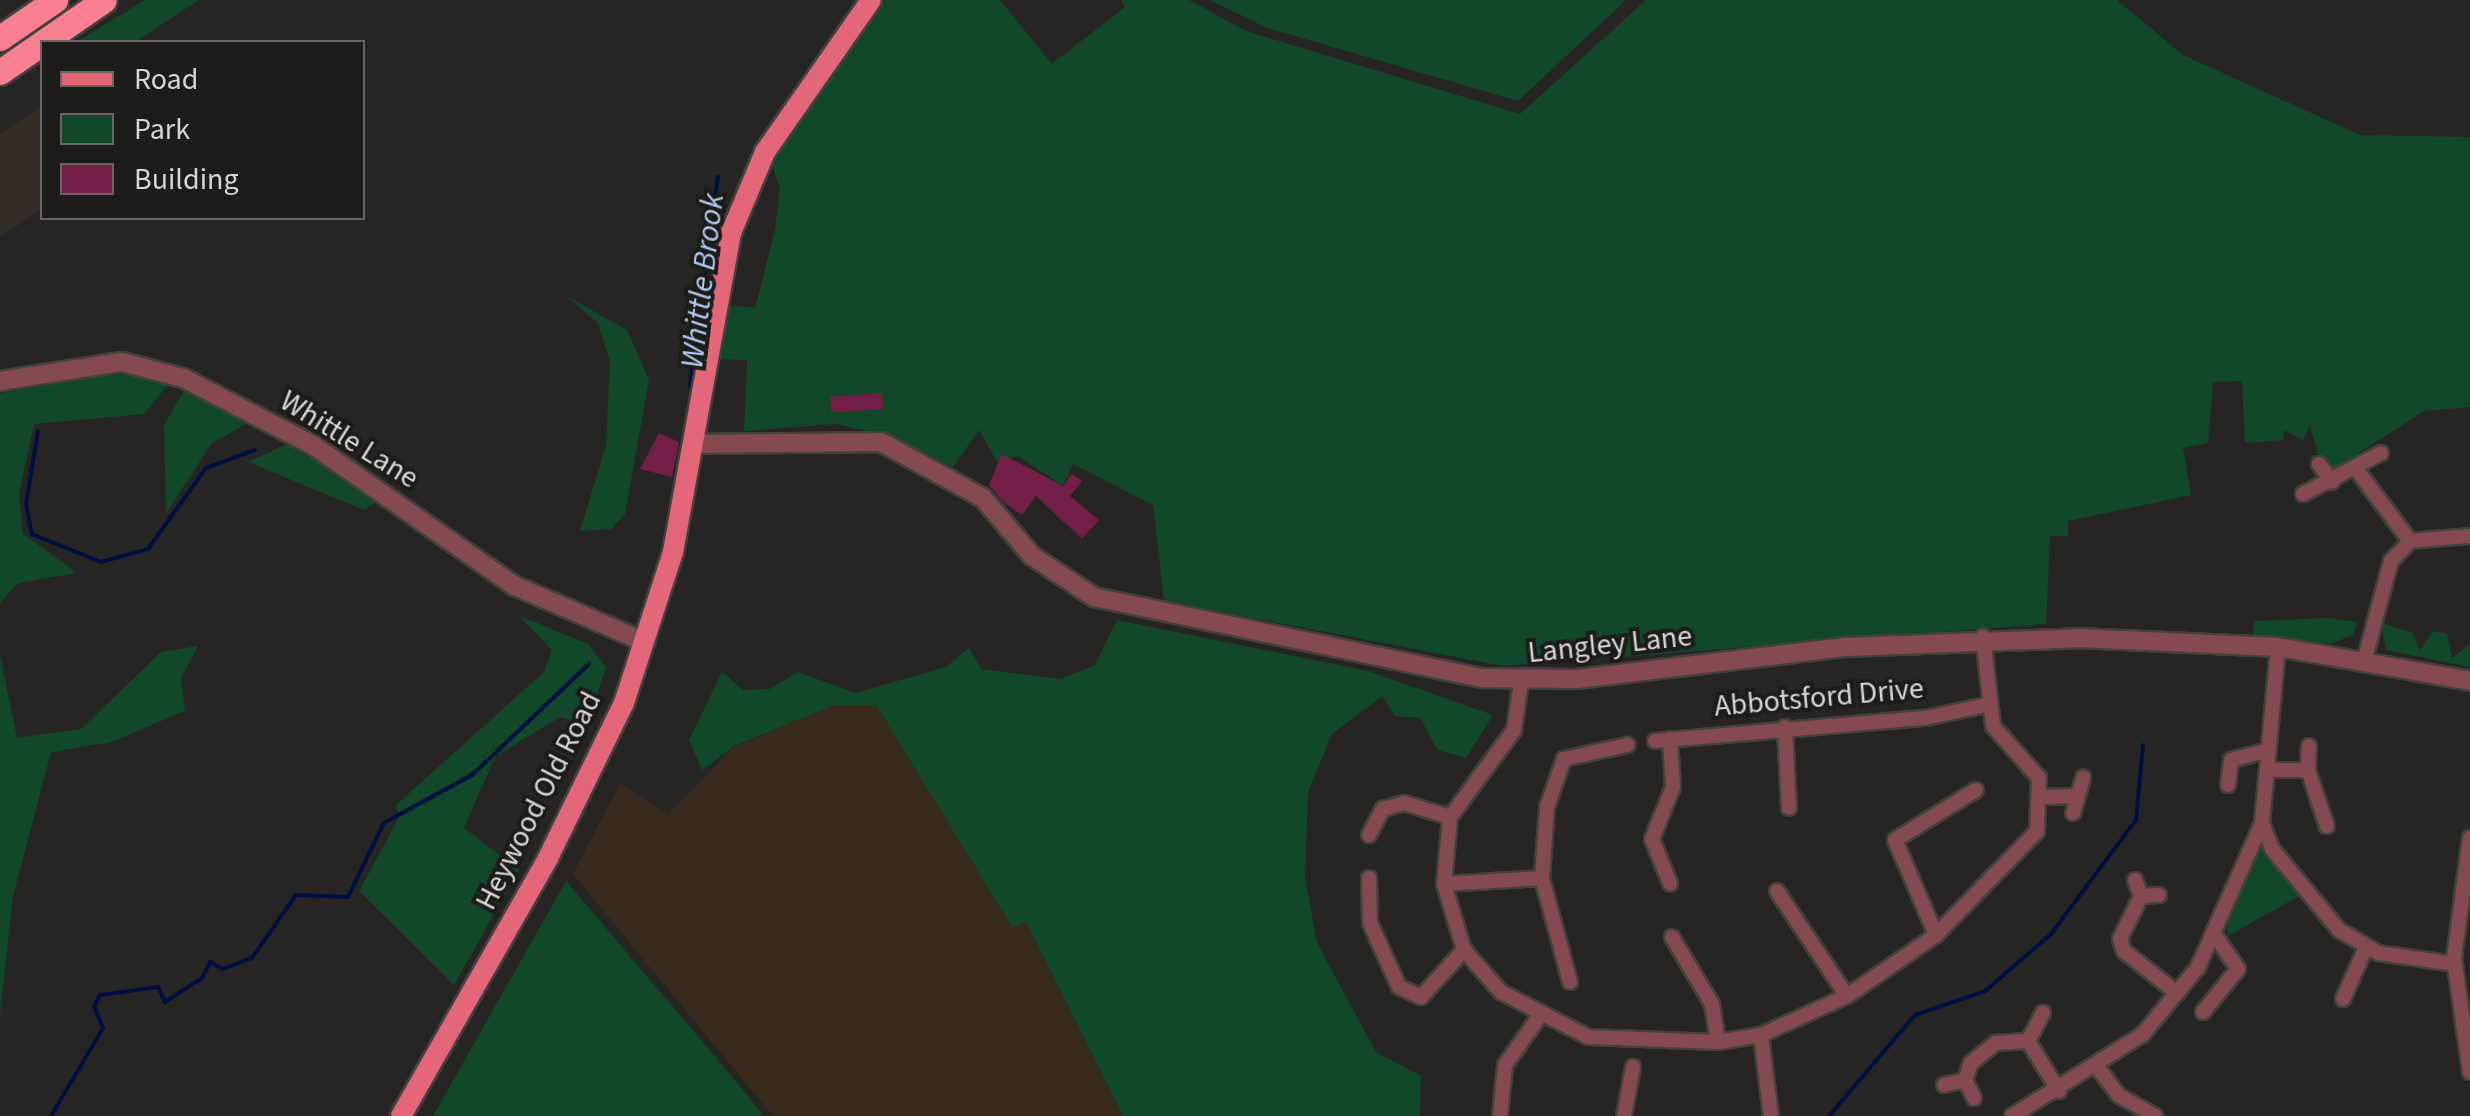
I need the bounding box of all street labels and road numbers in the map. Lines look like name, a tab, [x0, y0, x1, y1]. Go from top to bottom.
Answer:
street label: Whittle Lane	[273, 383, 425, 497]
street label: Langley Lane	[1526, 618, 1694, 672]
street label: Abbotsford Drive	[1713, 671, 1925, 725]
street label: Heywood Old Road	[469, 686, 609, 916]

